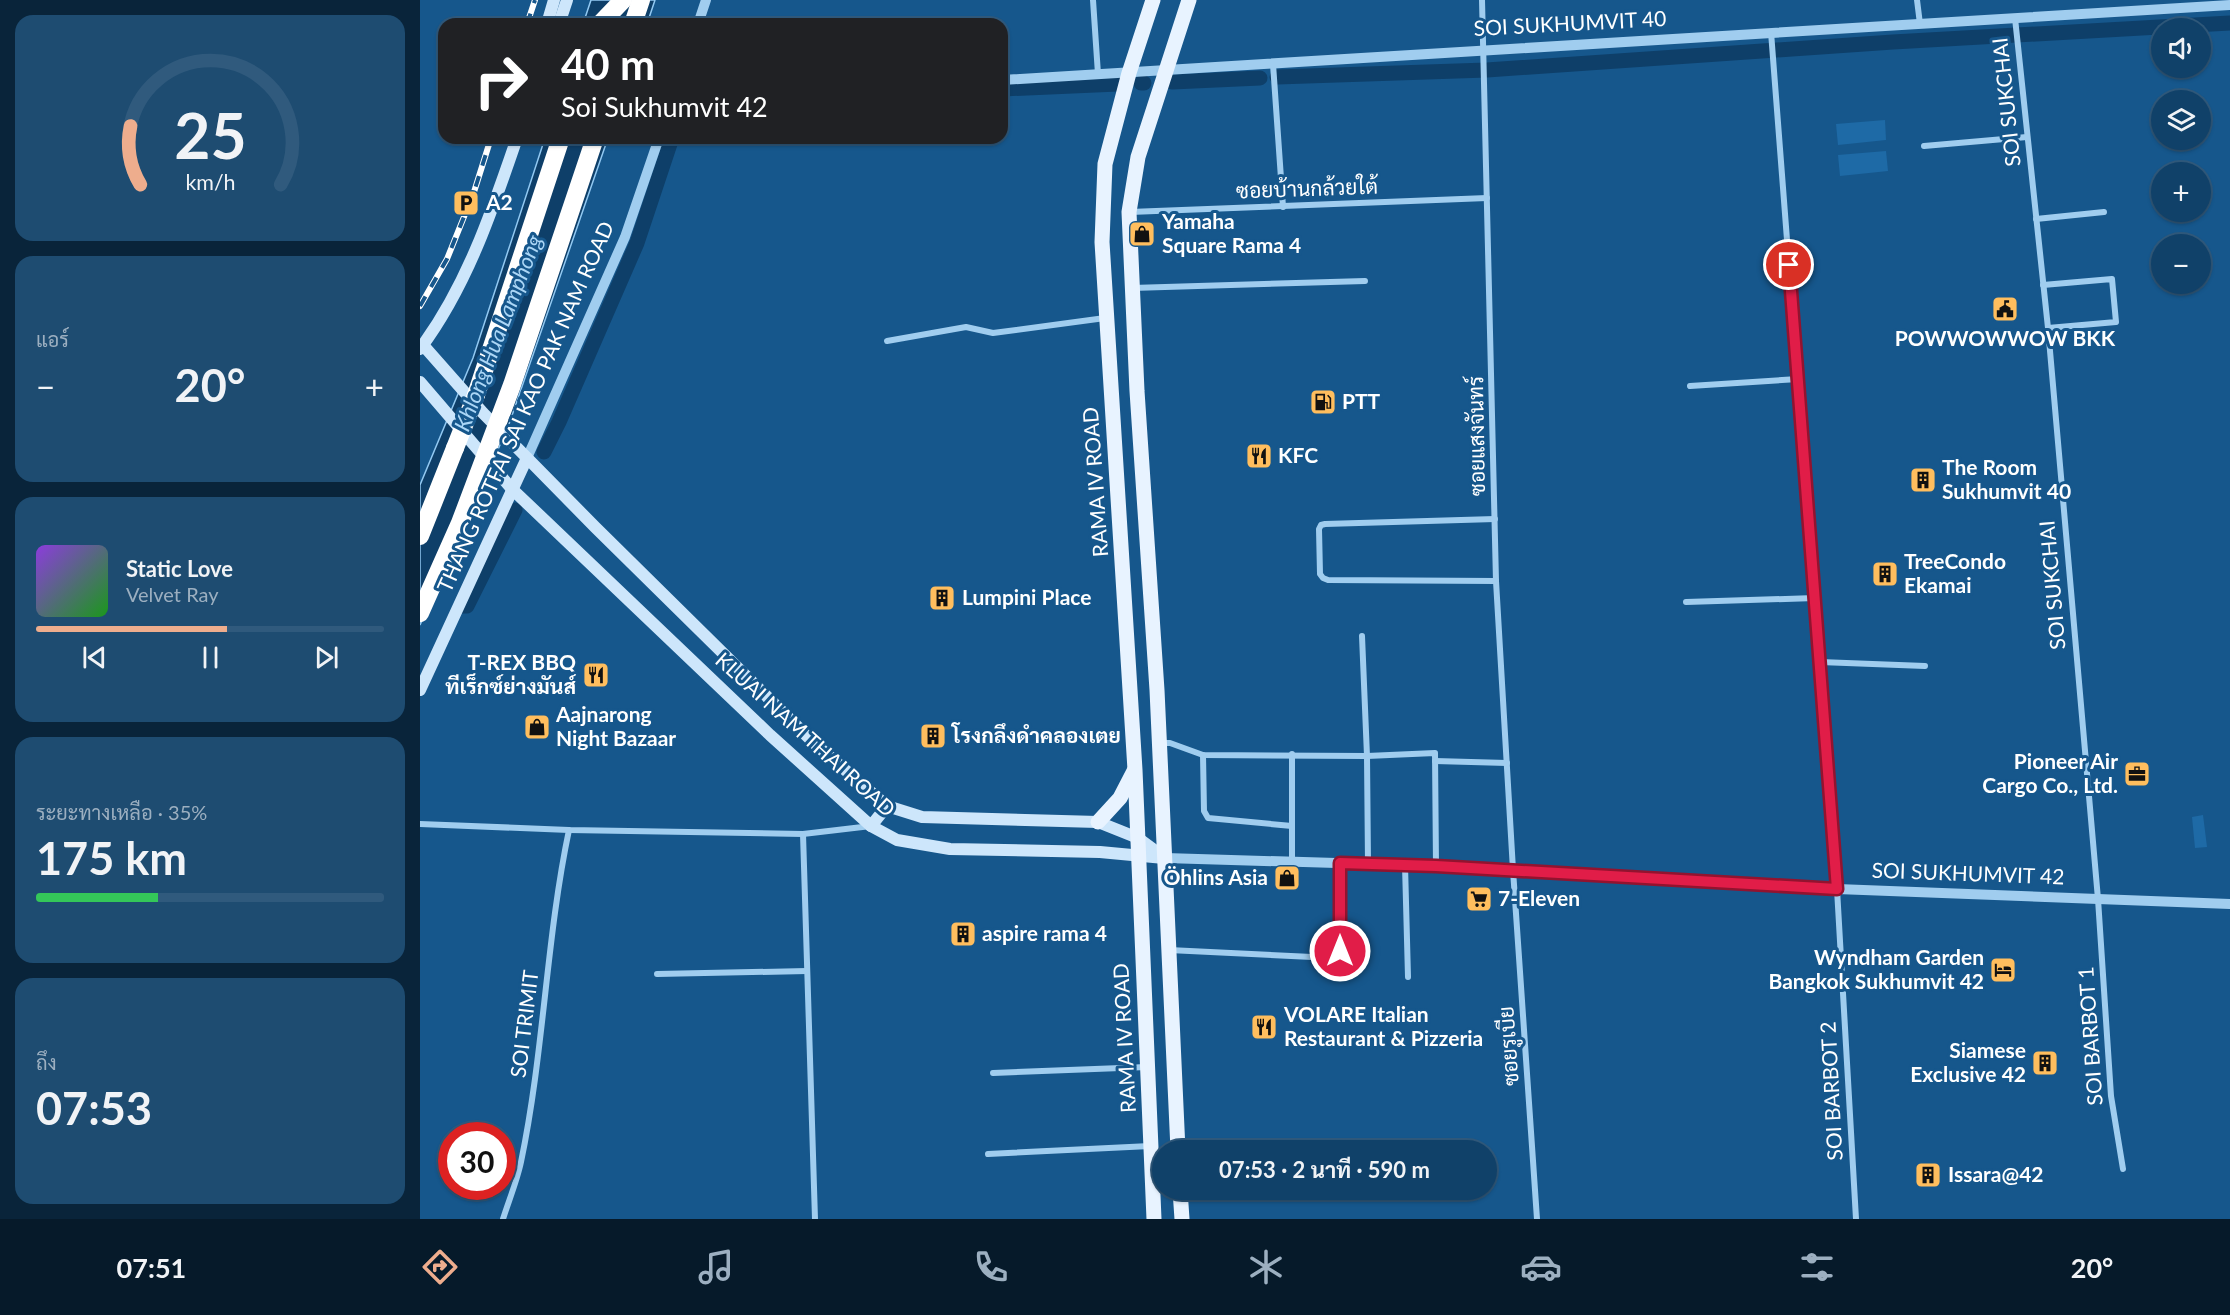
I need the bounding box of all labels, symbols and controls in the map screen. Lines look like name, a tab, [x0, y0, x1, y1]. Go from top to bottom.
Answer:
street label: SOI SUKHUMVIT 40	[1473, 5, 1667, 40]
map controls	[2151, 18, 2211, 294]
button: sound	[2151, 18, 2211, 78]
street label: SOI SUKCHAI	[1986, 36, 2025, 168]
text: 40 m	[561, 39, 655, 89]
icon: right	[462, 42, 540, 120]
text: Soi Sukhumvit 42	[561, 90, 768, 123]
button: layers	[2151, 90, 2211, 150]
text: 25	[174, 97, 246, 172]
button: +	[2151, 162, 2211, 222]
text: km/h	[185, 169, 235, 195]
street label: ซอยบ้านกล้วยใต้	[1236, 173, 1379, 202]
parking icon: A2	[451, 188, 481, 218]
place label: A2	[485, 189, 513, 214]
place label: Yamaha Square Rama 4	[1161, 208, 1301, 257]
street label: THANG ROTFAI SAI KAO PAK NAM ROAD	[431, 217, 618, 596]
shop icon: Yamaha Square Rama 4	[1127, 219, 1157, 249]
water label: Khlong Hua Lamphong	[448, 230, 548, 435]
button: −	[2151, 234, 2211, 294]
pin	[1763, 239, 1814, 290]
icon: arrive	[1772, 248, 1805, 281]
public building icon: POWWOWWOW BKK	[1990, 294, 2020, 324]
place label: POWWOWWOW BKK	[1895, 325, 2116, 350]
text: แอร์	[36, 327, 69, 351]
text: 20°	[175, 358, 245, 412]
text: −	[36, 366, 55, 406]
text: +	[365, 366, 384, 406]
street label: ซอยแสงจันทร์	[1462, 376, 1489, 496]
fuel station icon: PTT	[1308, 387, 1338, 417]
place label: PTT	[1342, 388, 1381, 413]
street label: RAMA IV ROAD	[1077, 406, 1112, 558]
restaurant icon: KFC	[1244, 441, 1274, 471]
place label: KFC	[1278, 442, 1318, 467]
place label: The Room Sukhumvit 40	[1942, 454, 2071, 503]
building icon: The Room Sukhumvit 40	[1908, 465, 1938, 495]
street label: SOI SUKCHAI	[2033, 520, 2070, 651]
place label: TreeCondo Ekamai	[1904, 548, 2006, 597]
text: Static Love	[126, 555, 233, 582]
building icon: TreeCondo Ekamai	[1870, 559, 1900, 589]
text: Velvet Ray	[126, 582, 219, 606]
building icon: Lumpini Place	[927, 583, 957, 613]
place label: Lumpini Place	[962, 584, 1091, 609]
icon: previous	[78, 641, 111, 674]
icon: pause	[194, 641, 227, 674]
icon: next	[310, 641, 343, 674]
street label: KLUAI NAM THAI ROAD	[711, 647, 901, 821]
place label: T-REX BBQ ทีเร็กซ์ย่างมันส์	[445, 649, 577, 698]
restaurant icon: T-REX BBQ ทีเร็กซ์ย่างมันส์	[581, 660, 611, 690]
place label: Aajnarong Night Bazaar	[555, 701, 676, 750]
shop icon: Aajnarong Night Bazaar	[522, 712, 552, 742]
building icon: โรงกลึงดำคลองเตย	[918, 721, 948, 751]
place label: โรงกลึงดำคลองเตย	[950, 722, 1121, 747]
place label: Pioneer Air Cargo Co., Ltd.	[1982, 748, 2118, 797]
office icon: Pioneer Air Cargo Co., Ltd.	[2122, 759, 2152, 789]
text: ระยะทางเหลือ · 35%	[36, 800, 207, 824]
text: 175 km	[36, 831, 187, 885]
street label: SOI SUKHUMVIT 42	[1871, 857, 2065, 888]
shop icon: Öhlins Asia	[1272, 863, 1302, 893]
place label: Öhlins Asia	[1164, 864, 1268, 889]
supermarket icon: 7-Eleven	[1464, 884, 1494, 914]
place label: 7-Eleven	[1498, 885, 1580, 910]
building icon: aspire rama 4	[948, 919, 978, 949]
position arrow	[1308, 919, 1372, 983]
place label: aspire rama 4	[982, 920, 1107, 945]
place label: Wyndham Garden Bangkok Sukhumvit 42	[1769, 944, 1984, 993]
hotel icon: Wyndham Garden Bangkok Sukhumvit 42	[1988, 955, 2018, 985]
street label: RAMA IV ROAD	[1107, 962, 1140, 1114]
street label: SOI BARBOT 1	[2072, 966, 2107, 1106]
street label: SOI TRIMIT	[505, 968, 543, 1079]
place label: VOLARE Italian Restaurant & Pizzeria	[1283, 1001, 1483, 1050]
street label: ซอยรูเบีย	[1492, 1005, 1527, 1087]
restaurant icon: VOLARE Italian Restaurant & Pizzeria	[1249, 1012, 1279, 1042]
street label: SOI BARBOT 2	[1814, 1021, 1847, 1161]
place label: Siamese Exclusive 42	[1910, 1037, 2026, 1086]
building icon: Siamese Exclusive 42	[2030, 1048, 2060, 1078]
text: ถึง	[36, 1050, 57, 1074]
text: 07:53	[36, 1081, 152, 1135]
speed limit sign: 30	[438, 1122, 516, 1200]
text: 07:53 · 2 นาที · 590 m	[1219, 1156, 1430, 1183]
building icon: Issara@42	[1913, 1160, 1943, 1190]
place label: Issara@42	[1948, 1161, 2044, 1186]
icon: directions	[419, 1246, 461, 1288]
icon: music	[695, 1246, 737, 1288]
icon: phone	[970, 1246, 1012, 1288]
icon: climate	[1245, 1246, 1287, 1288]
icon: car	[1520, 1246, 1562, 1288]
icon: filters	[1796, 1246, 1838, 1288]
text: 07:51	[117, 1251, 186, 1284]
text: 20°	[2071, 1251, 2113, 1284]

